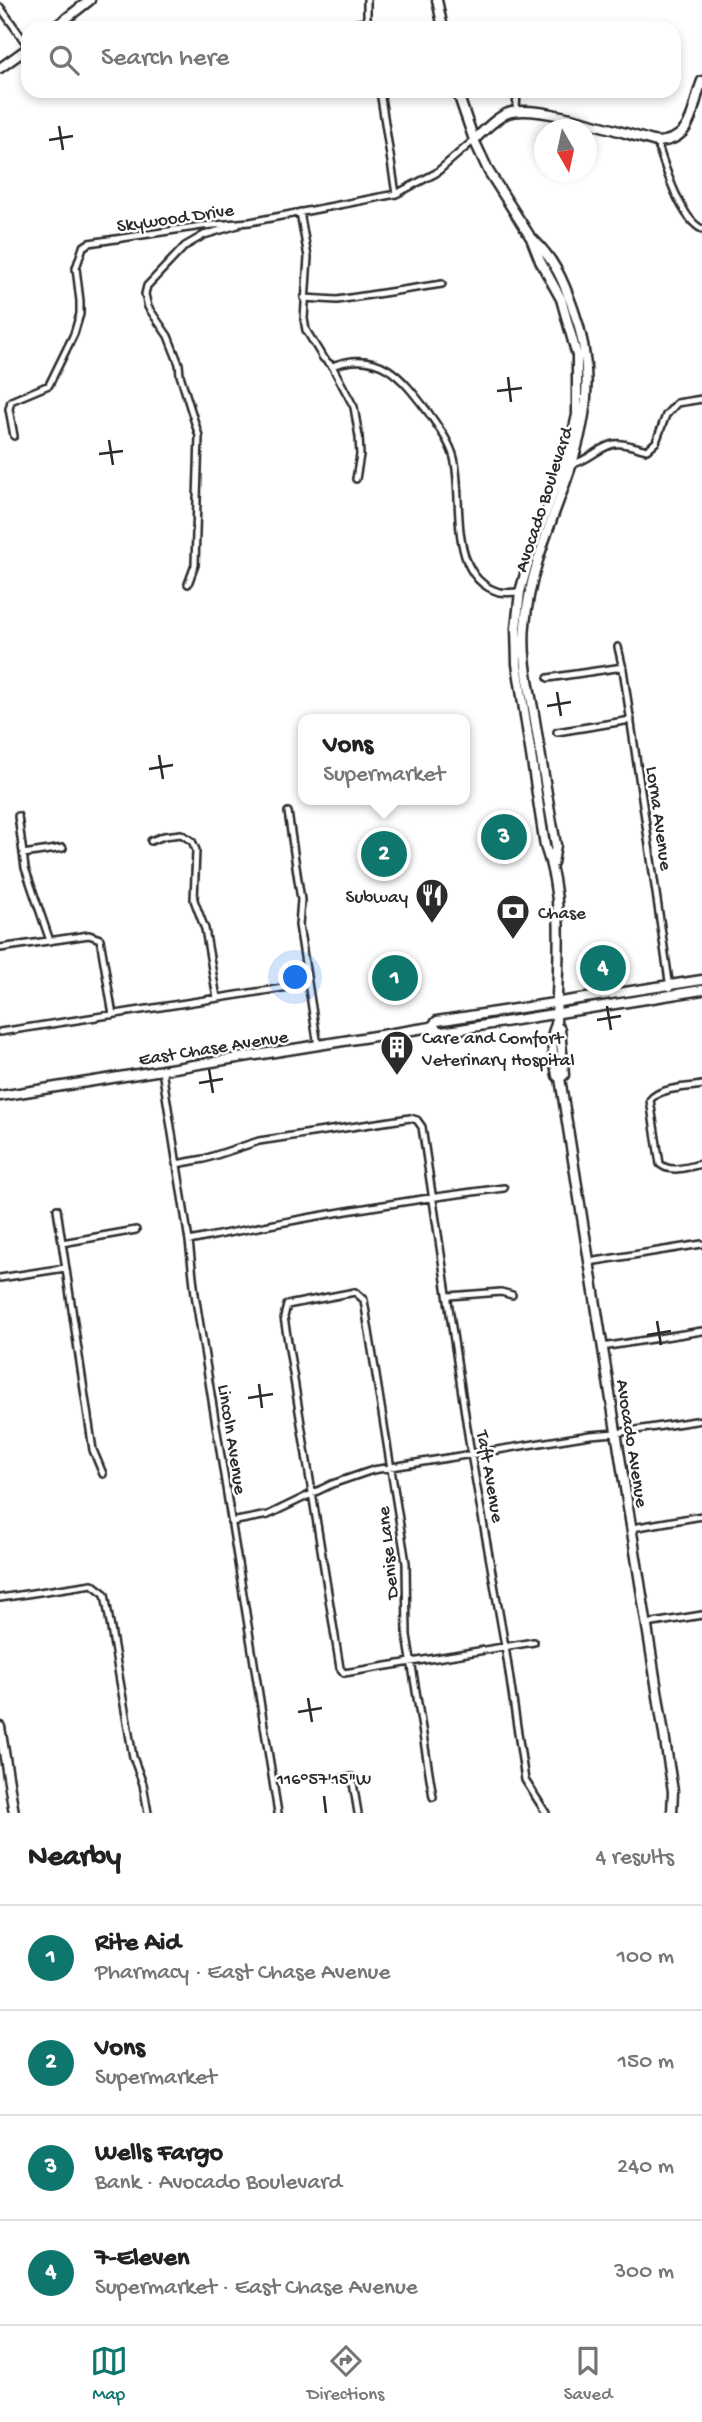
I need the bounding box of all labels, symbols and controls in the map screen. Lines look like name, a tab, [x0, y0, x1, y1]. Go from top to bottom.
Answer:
search box	[21, 21, 681, 98]
icon: search	[45, 41, 83, 79]
text: Search here	[101, 44, 229, 75]
north arrow	[534, 119, 597, 182]
street label: Skywood Drive	[115, 200, 236, 239]
street label: Avocado Boulevard	[511, 423, 580, 576]
popup	[298, 714, 470, 805]
text: Vons	[323, 731, 373, 762]
text: Supermarket	[323, 762, 445, 789]
street label: Lorna Avenue	[639, 765, 676, 872]
pin: 3	[481, 811, 527, 863]
pin: 2	[361, 828, 407, 880]
restaurant icon: Subway	[413, 876, 451, 925]
place label: Subway	[346, 887, 409, 910]
bank icon: Chase	[494, 892, 532, 941]
place label: Chase	[538, 903, 586, 926]
pin: 4	[580, 942, 626, 994]
pin: 1	[372, 952, 418, 1004]
your location	[278, 960, 312, 994]
street label: East Chase Avenue	[137, 1026, 290, 1073]
building icon: Care and Comfort Veterinary Hospital	[378, 1028, 416, 1077]
place label: Care and Comfort Veterinary Hospital	[421, 1028, 575, 1073]
street label: Avocado Avenue	[609, 1378, 652, 1509]
street label: Lincoln Avenue	[210, 1383, 251, 1496]
street label: Taft Avenue	[469, 1428, 508, 1525]
street label: Denise Lane	[373, 1505, 406, 1602]
text: 116°57'15"W	[276, 1770, 371, 1791]
text: Nearby	[28, 1841, 121, 1876]
text: 4 results	[595, 1845, 674, 1872]
text: Rite Aid	[95, 1929, 181, 1960]
text: 1	[46, 1944, 56, 1971]
text: 100 m	[617, 1944, 674, 1971]
text: Pharmacy · East Chase Avenue	[95, 1960, 390, 1987]
text: Vons	[95, 2034, 145, 2065]
text: 2	[45, 2049, 57, 2076]
text: 150 m	[618, 2049, 674, 2076]
text: Supermarket	[95, 2065, 217, 2092]
text: Wells Fargo	[95, 2139, 223, 2170]
text: 3	[45, 2154, 57, 2181]
text: 240 m	[617, 2154, 674, 2181]
text: Bank · Avocado Boulevard	[95, 2170, 342, 2197]
text: 7-Eleven	[95, 2244, 189, 2275]
text: 4	[46, 2259, 56, 2286]
text: 300 m	[614, 2259, 674, 2286]
text: Supermarket · East Chase Avenue	[95, 2275, 418, 2302]
tab: Map	[90, 2342, 128, 2407]
tab: Directions	[307, 2342, 384, 2407]
tab: Saved	[564, 2342, 612, 2407]

